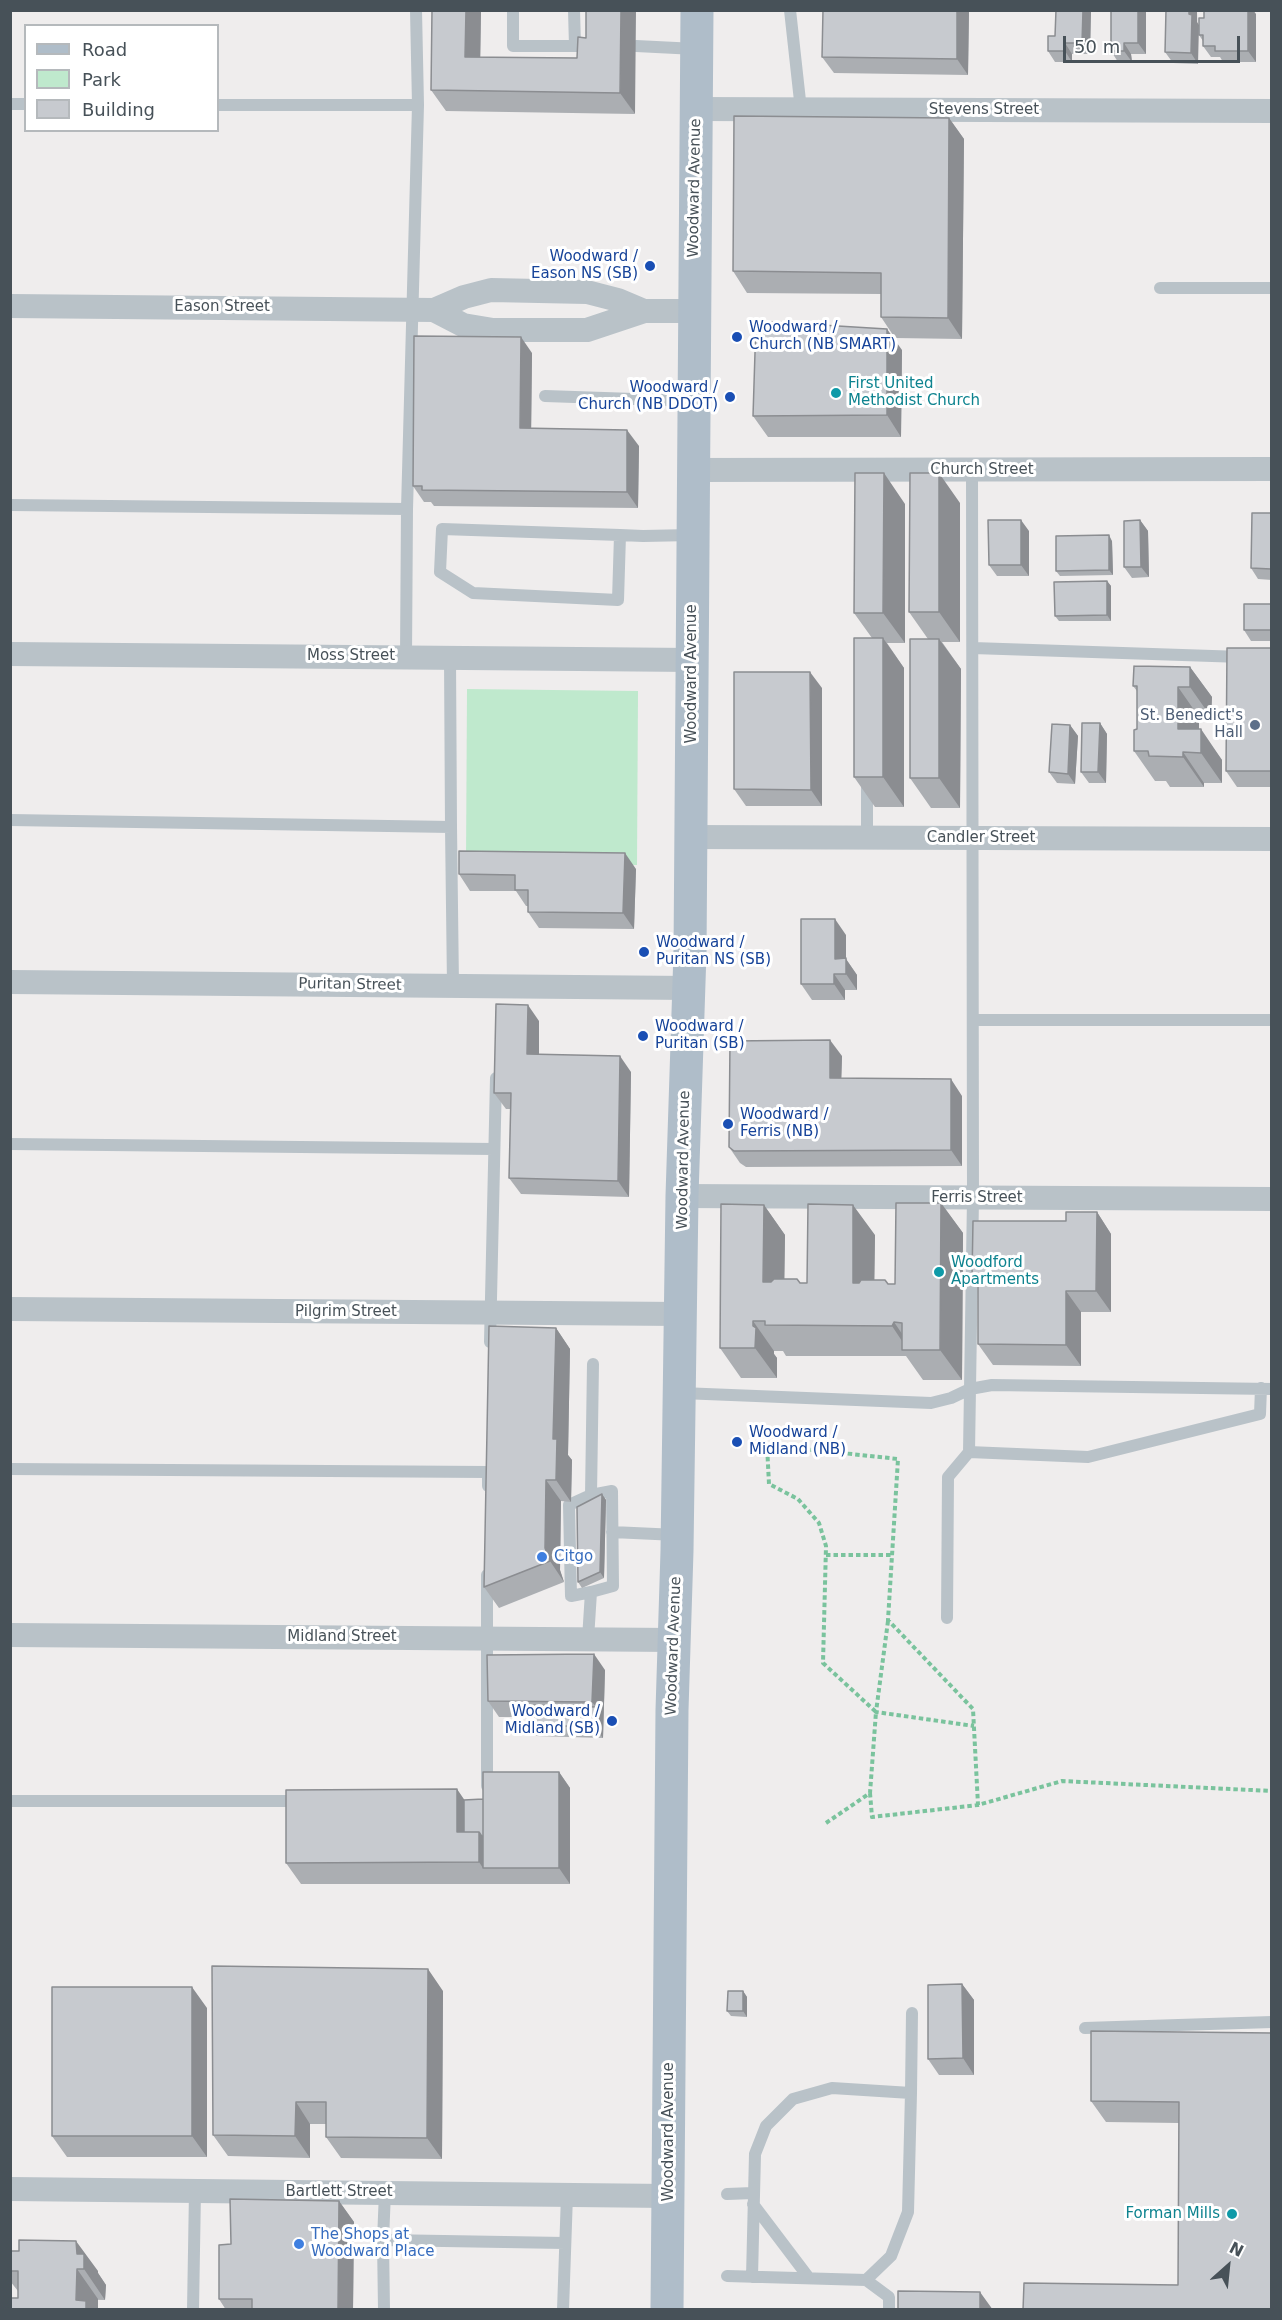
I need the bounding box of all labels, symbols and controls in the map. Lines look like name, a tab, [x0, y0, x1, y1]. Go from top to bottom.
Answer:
legend	[24, 24, 219, 132]
scale bar	[1066, 24, 1243, 62]
text: 50 m	[1074, 36, 1120, 57]
text: Road	[82, 39, 127, 60]
text: Park	[82, 69, 121, 90]
text: Building	[82, 99, 155, 120]
street label: Stevens Street	[929, 101, 1039, 119]
street label: Woodward Avenue	[685, 118, 705, 258]
place label: Woodward / Eason NS (SB)	[531, 248, 638, 283]
marker: Woodward / Eason NS (SB)	[643, 259, 657, 273]
street label: Eason Street	[174, 298, 270, 316]
place label: Woodward / Church (NB SMART)	[749, 319, 896, 354]
marker: Woodward / Church (NB SMART)	[730, 330, 744, 344]
place label: First United Methodist Church	[848, 375, 980, 410]
place label: Woodward / Church (NB DDOT)	[578, 379, 718, 414]
marker: First United Methodist Church	[829, 386, 843, 400]
marker: Woodward / Church (NB DDOT)	[723, 390, 737, 404]
street label: Church Street	[930, 461, 1034, 479]
street label: Woodward Avenue	[683, 604, 701, 744]
street label: Moss Street	[307, 647, 395, 665]
place label: St. Benedict's Hall	[1140, 707, 1243, 742]
marker: St. Benedict's Hall	[1248, 718, 1262, 732]
street label: Candler Street	[927, 829, 1035, 847]
place label: Woodward / Puritan NS (SB)	[656, 934, 771, 969]
marker: Woodward / Puritan NS (SB)	[637, 945, 651, 959]
street label: Puritan Street	[298, 975, 402, 995]
place label: Woodward / Puritan (SB)	[655, 1018, 744, 1053]
marker: Woodward / Puritan (SB)	[636, 1029, 650, 1043]
street label: Woodward Avenue	[674, 1090, 694, 1230]
place label: Woodward / Ferris (NB)	[740, 1106, 829, 1141]
marker: Woodward / Ferris (NB)	[721, 1117, 735, 1131]
street label: Ferris Street	[931, 1189, 1023, 1207]
place label: Woodford Apartments	[951, 1254, 1039, 1289]
marker: Woodford Apartments	[932, 1265, 946, 1279]
street label: Pilgrim Street	[295, 1303, 397, 1321]
place label: Woodward / Midland (NB)	[749, 1424, 846, 1459]
marker: Woodward / Midland (NB)	[730, 1435, 744, 1449]
place label: Citgo	[554, 1548, 593, 1566]
marker: Citgo	[535, 1550, 549, 1564]
street label: Woodward Avenue	[663, 1576, 685, 1716]
street label: Midland Street	[287, 1628, 397, 1646]
place label: Woodward / Midland (SB)	[505, 1703, 600, 1738]
marker: Woodward / Midland (SB)	[605, 1714, 619, 1728]
street label: Woodward Avenue	[660, 2062, 678, 2202]
street label: Bartlett Street	[285, 2183, 393, 2201]
place label: Forman Mills	[1125, 2205, 1220, 2223]
marker: Forman Mills	[1225, 2207, 1239, 2221]
place label: The Shops at Woodward Place	[311, 2226, 434, 2261]
north arrow	[1198, 2236, 1258, 2296]
marker: The Shops at Woodward Place	[292, 2237, 306, 2251]
text: N	[1226, 2238, 1247, 2261]

